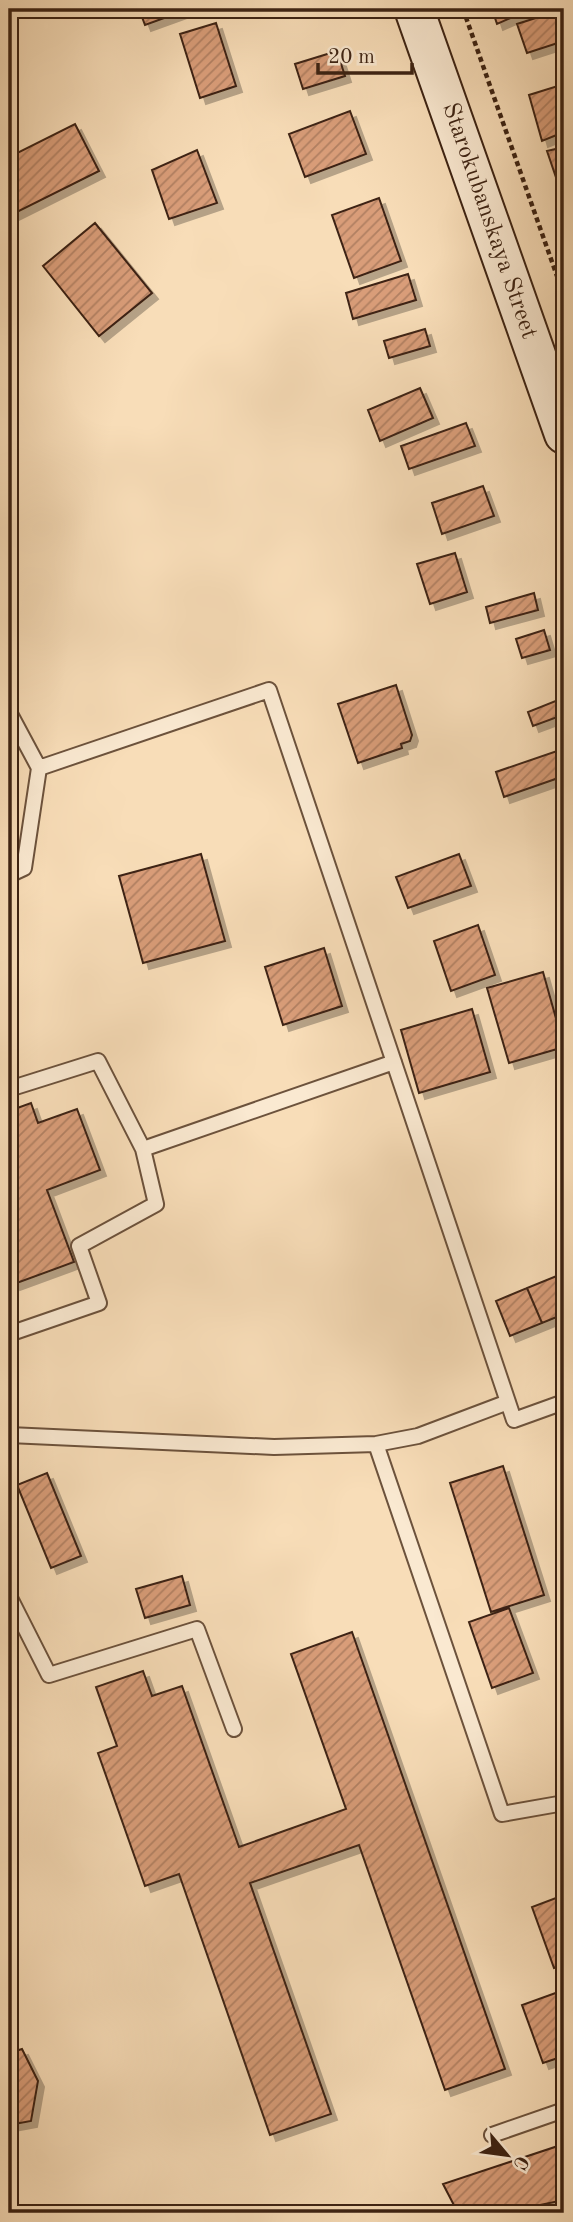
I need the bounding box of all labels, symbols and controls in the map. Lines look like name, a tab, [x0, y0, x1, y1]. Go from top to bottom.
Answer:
scale bar	[318, 32, 412, 76]
text: 20 m	[328, 47, 375, 68]
street label: Starokubanskaya Street	[437, 100, 541, 342]
north arrow	[472, 2120, 542, 2190]
text: С	[508, 2152, 531, 2172]

